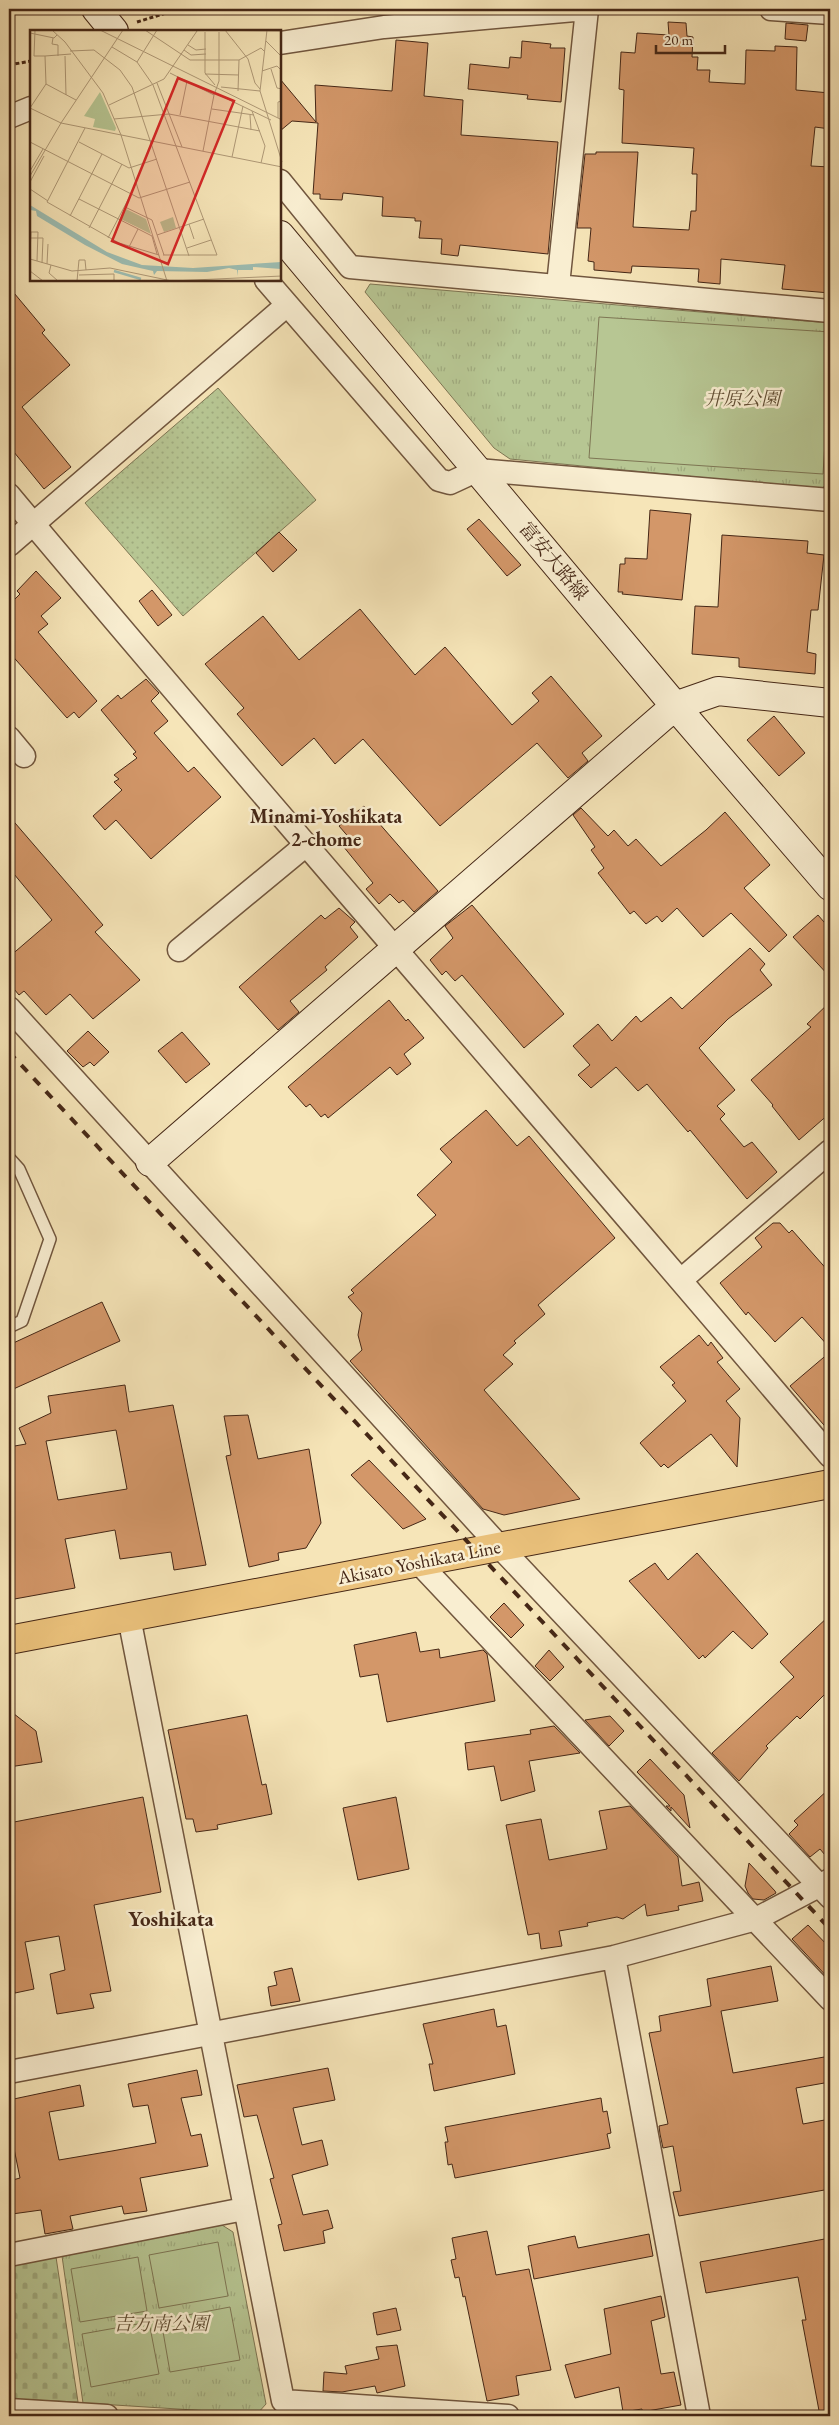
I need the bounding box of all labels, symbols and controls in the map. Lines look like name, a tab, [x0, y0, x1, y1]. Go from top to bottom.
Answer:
scale bar	[656, 22, 725, 54]
inset map	[30, 30, 281, 281]
text: 20 m	[664, 30, 693, 49]
park label: 井原公園	[704, 386, 783, 411]
street label: 富安大路線	[514, 517, 594, 605]
district label: Minami-Yoshikata 2-chome	[250, 803, 403, 852]
street label: Akisato Yoshikata Line	[334, 1534, 503, 1590]
district label: Yoshikata	[128, 1905, 215, 1932]
park label: 吉方南公園	[113, 2311, 211, 2336]

